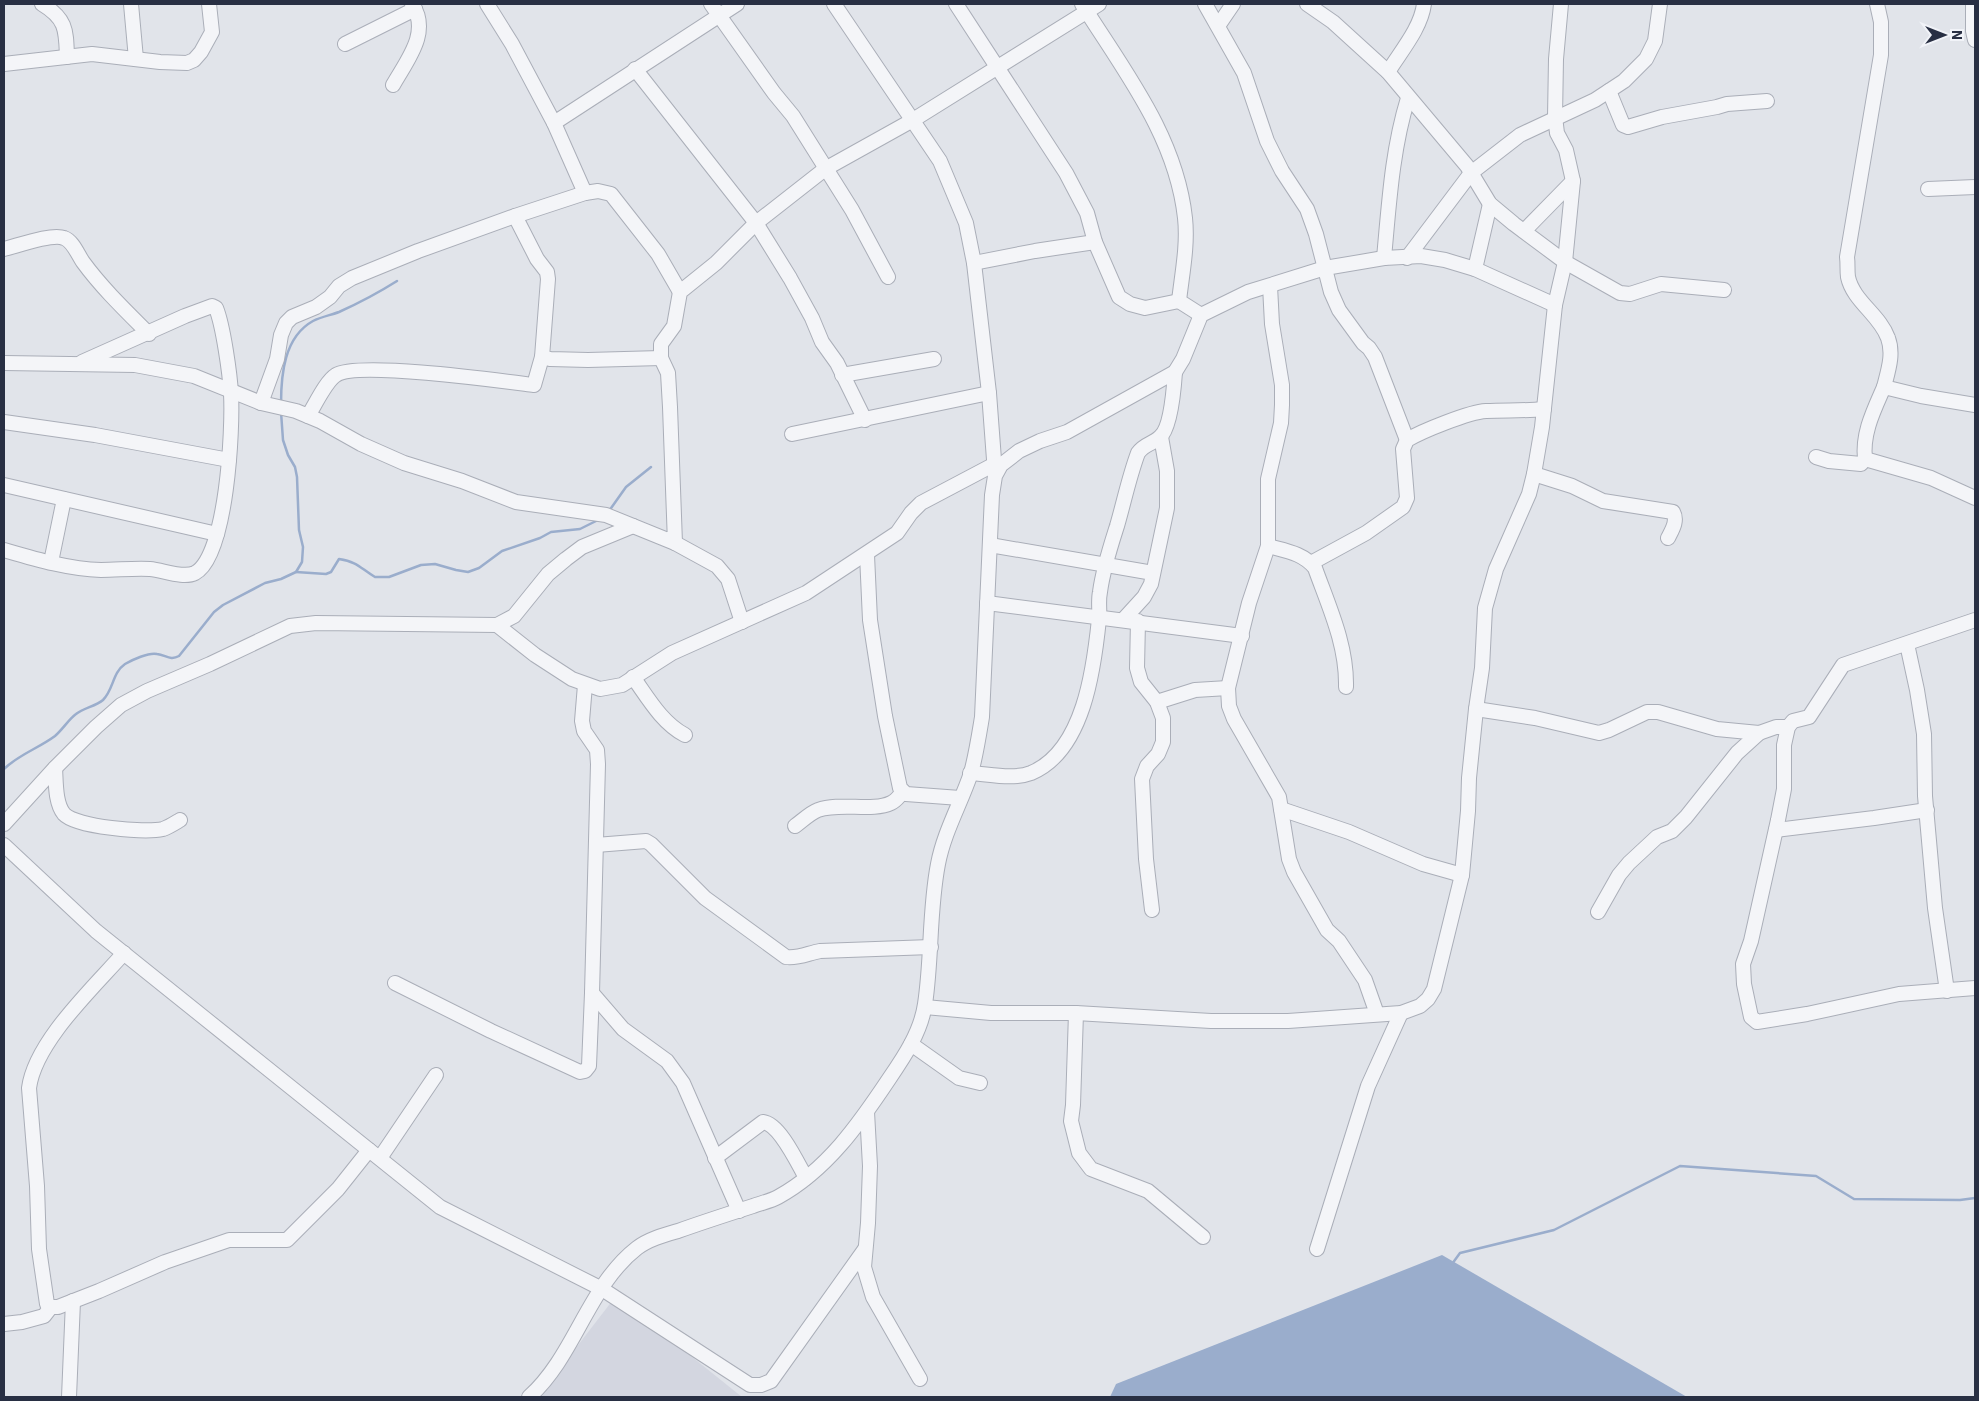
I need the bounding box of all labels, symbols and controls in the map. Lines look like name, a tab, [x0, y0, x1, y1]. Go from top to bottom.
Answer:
north arrow	[1919, 10, 1969, 60]
text: N	[1948, 30, 1966, 40]

